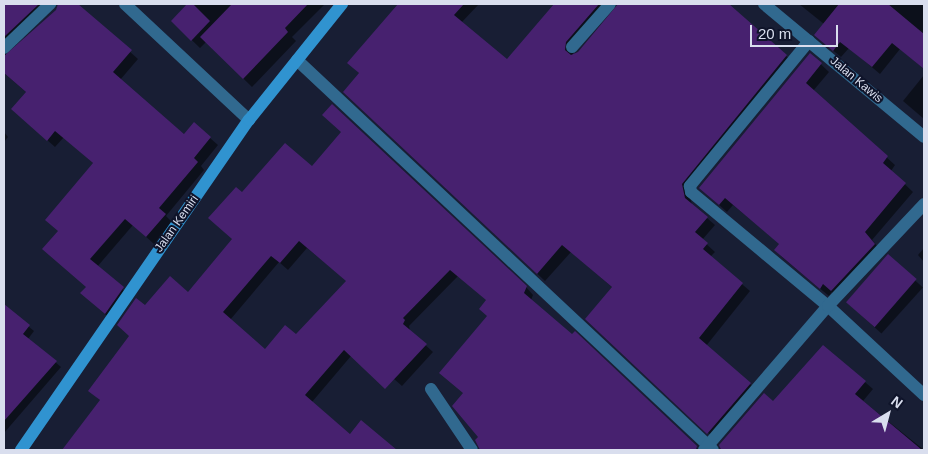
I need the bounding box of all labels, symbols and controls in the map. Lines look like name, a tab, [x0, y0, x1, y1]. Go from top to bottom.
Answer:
scale bar	[753, 15, 840, 47]
text: 20 m	[758, 25, 791, 42]
street label: Jalan Kawis	[827, 54, 885, 106]
street label: Jalan Kemiri	[152, 193, 202, 255]
north arrow	[863, 389, 913, 439]
text: N	[888, 393, 906, 411]

